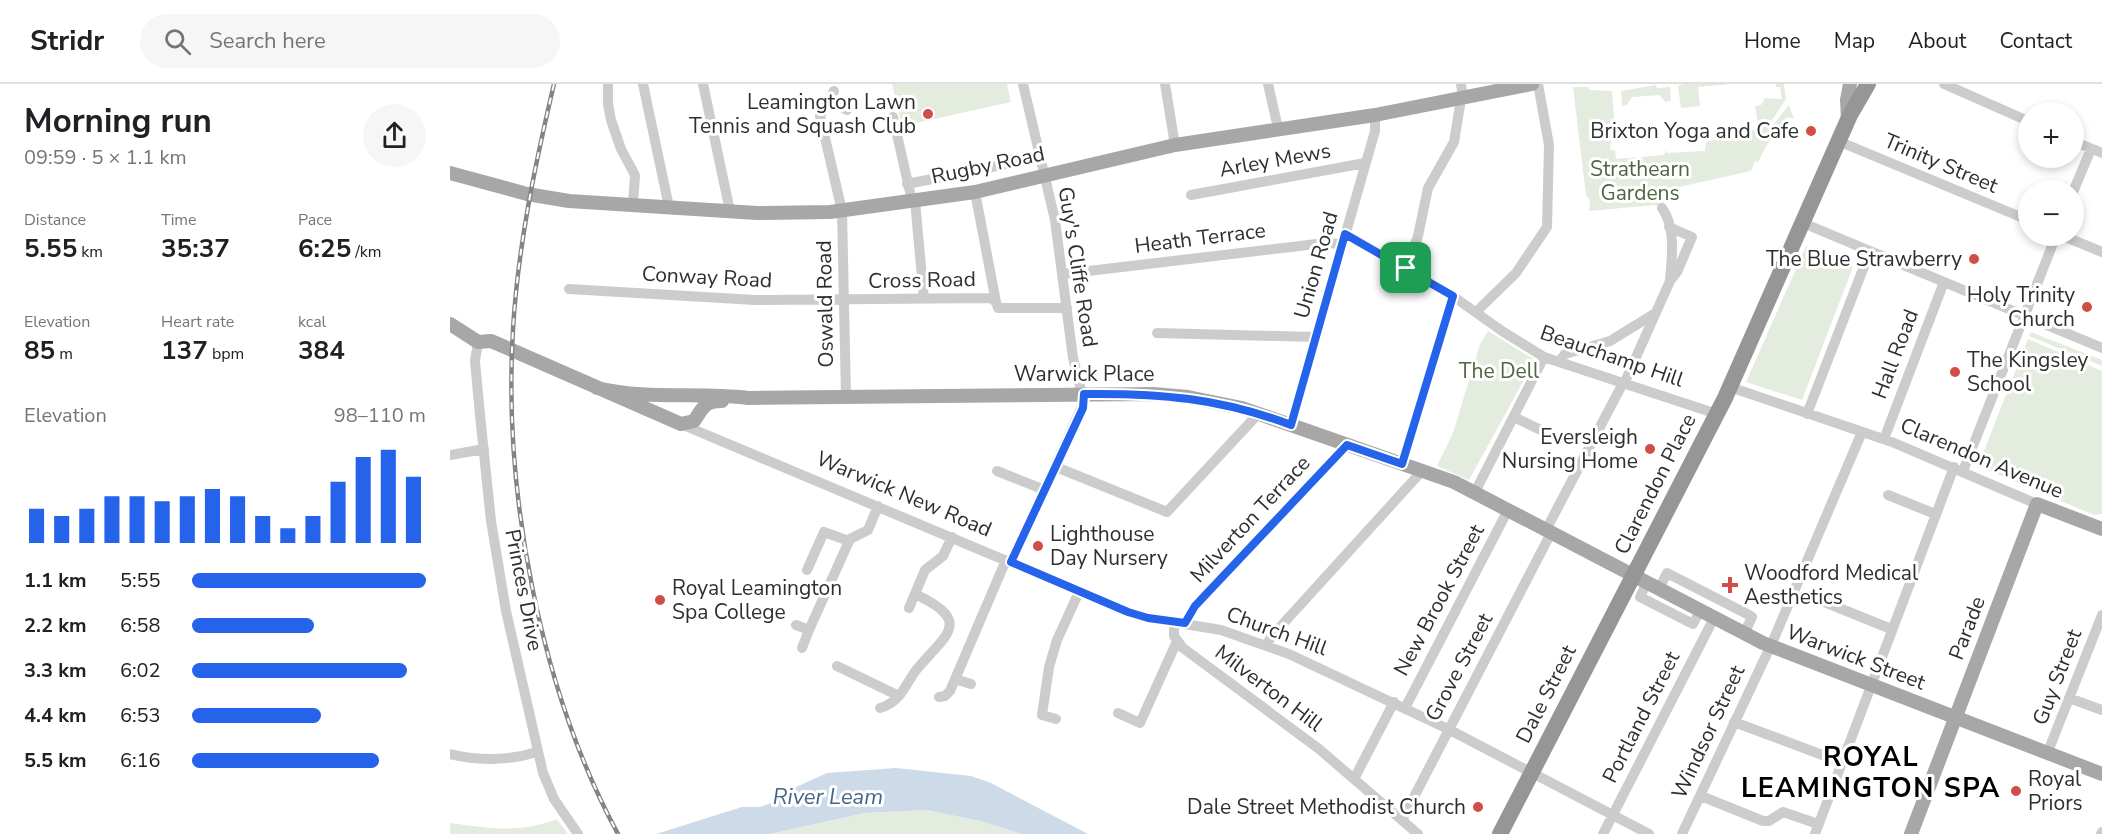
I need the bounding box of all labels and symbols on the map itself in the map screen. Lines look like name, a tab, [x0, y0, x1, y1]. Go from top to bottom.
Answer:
place label: Leamington Lawn Tennis and Squash Club	[689, 88, 916, 140]
marker: Leamington Lawn Tennis and Squash Club	[921, 107, 935, 121]
place label: Brixton Yoga and Cafe	[1590, 117, 1799, 145]
marker: Brixton Yoga and Cafe	[1804, 124, 1818, 138]
street label: Trinity Street	[1880, 126, 2003, 200]
street label: Arley Mews	[1217, 136, 1333, 184]
street label: Rugby Road	[929, 139, 1047, 191]
park label: Strathearn Gardens	[1590, 155, 1690, 207]
street label: Guy's Cliffe Road	[1052, 185, 1104, 349]
street label: Union Road	[1287, 208, 1345, 322]
street label: Heath Terrace	[1133, 216, 1267, 260]
street label: Oswald Road	[810, 240, 840, 368]
pin	[1380, 242, 1431, 293]
place label: The Blue Strawberry	[1766, 245, 1962, 273]
marker: The Blue Strawberry	[1967, 252, 1981, 266]
street label: Conway Road	[641, 260, 773, 294]
street label: Cross Road	[868, 265, 976, 295]
place label: Holy Trinity Church	[1967, 281, 2075, 333]
marker: Holy Trinity Church	[2080, 300, 2094, 314]
street label: Hall Road	[1865, 305, 1925, 403]
street label: Beauchamp Hill	[1537, 318, 1688, 394]
place label: The Kingsley School	[1967, 346, 2089, 398]
park label: The Dell	[1459, 357, 1540, 385]
street label: Warwick Place	[1014, 360, 1154, 388]
marker: The Kingsley School	[1948, 365, 1962, 379]
street label: Clarendon Place	[1607, 409, 1703, 559]
street label: Clarendon Avenue	[1896, 411, 2068, 505]
place label: Eversleigh Nursing Home	[1502, 423, 1638, 475]
marker: Eversleigh Nursing Home	[1643, 442, 1657, 456]
street label: Warwick New Road	[812, 444, 996, 544]
street label: Milverton Terrace	[1184, 450, 1316, 588]
street label: New Brook Street	[1387, 519, 1491, 681]
place label: Lighthouse Day Nursery	[1050, 520, 1168, 572]
street label: Princes Drive	[498, 527, 550, 653]
marker: Lighthouse Day Nursery	[1031, 539, 1045, 553]
place label: Woodford Medical Aesthetics	[1744, 559, 1919, 611]
place label: Royal Leamington Spa College	[672, 574, 842, 626]
marker: Woodford Medical Aesthetics	[1721, 576, 1739, 594]
street label: Parade	[1942, 592, 1992, 664]
marker: Royal Leamington Spa College	[653, 593, 667, 607]
street label: Church Hill	[1223, 600, 1332, 662]
street label: Grove Street	[1419, 607, 1500, 726]
street label: Warwick Street	[1783, 618, 1930, 697]
street label: Guy Street	[2026, 624, 2088, 729]
street label: Milverton Hill	[1209, 638, 1329, 738]
street label: Dale Street	[1509, 640, 1583, 748]
street label: Portland Street	[1596, 646, 1686, 788]
street label: Windsor Street	[1665, 660, 1751, 803]
district label: ROYAL LEAMINGTON SPA	[1741, 739, 2001, 807]
place label: Royal Priors	[2028, 765, 2083, 817]
water label: River Leam	[773, 782, 883, 812]
marker: Royal Priors	[2009, 784, 2023, 798]
place label: Dale Street Methodist Church	[1187, 793, 1466, 821]
marker: Dale Street Methodist Church	[1471, 800, 1485, 814]

